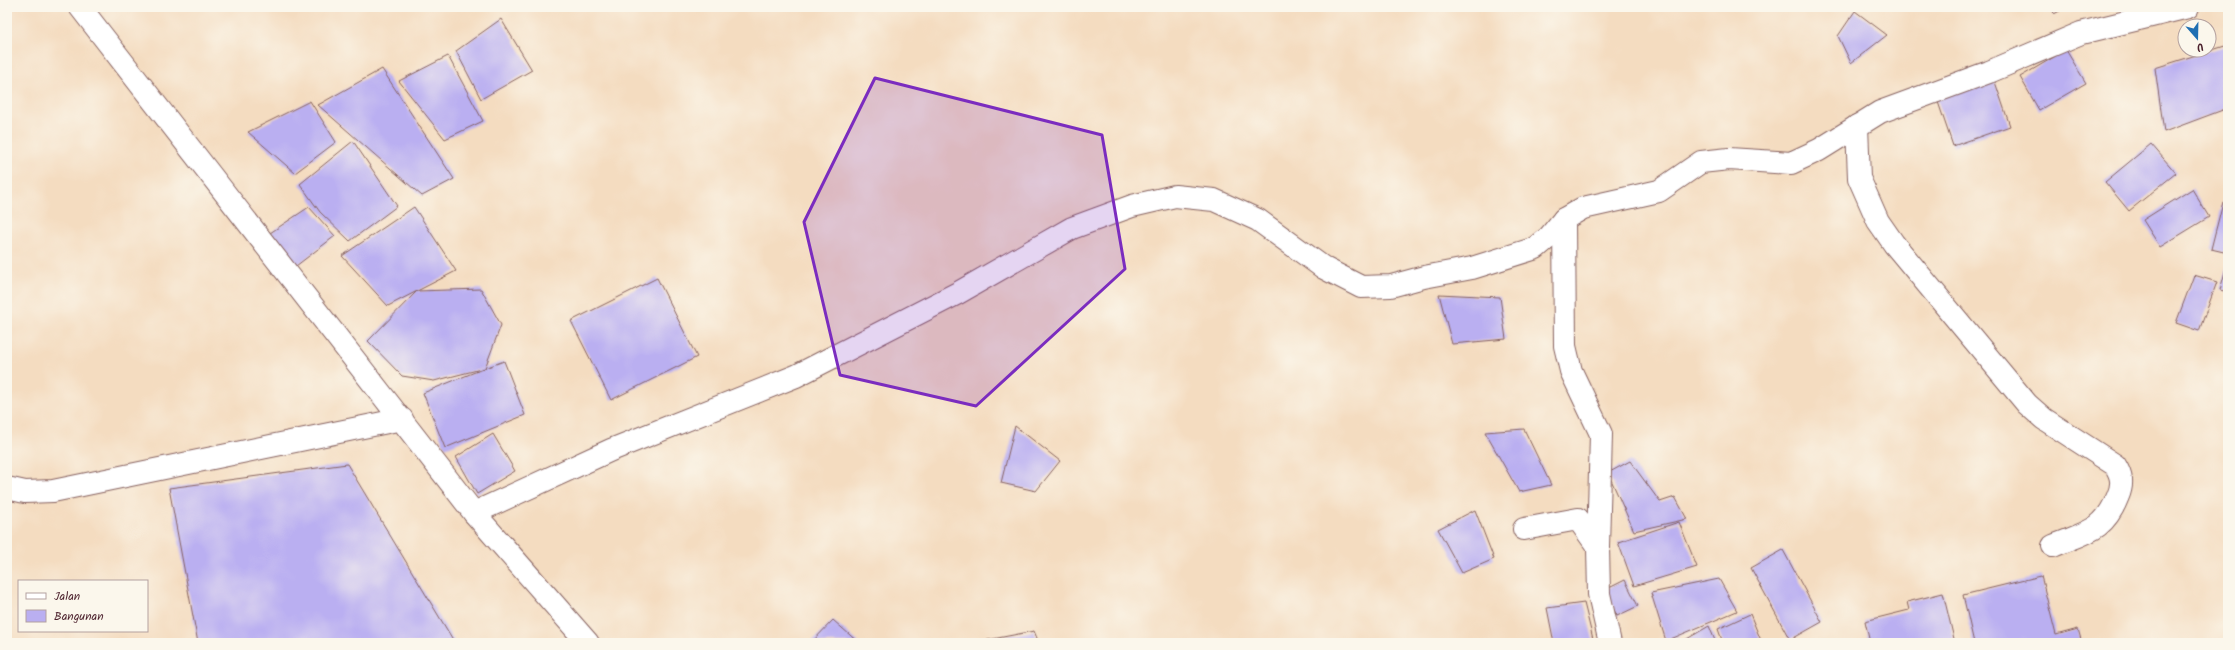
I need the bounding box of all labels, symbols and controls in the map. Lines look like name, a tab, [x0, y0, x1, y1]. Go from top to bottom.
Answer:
north arrow	[2177, 18, 2217, 58]
text: U	[2193, 37, 2206, 56]
legend	[18, 580, 148, 632]
text: Jalan	[54, 587, 80, 606]
text: Bangunan	[54, 607, 104, 626]

